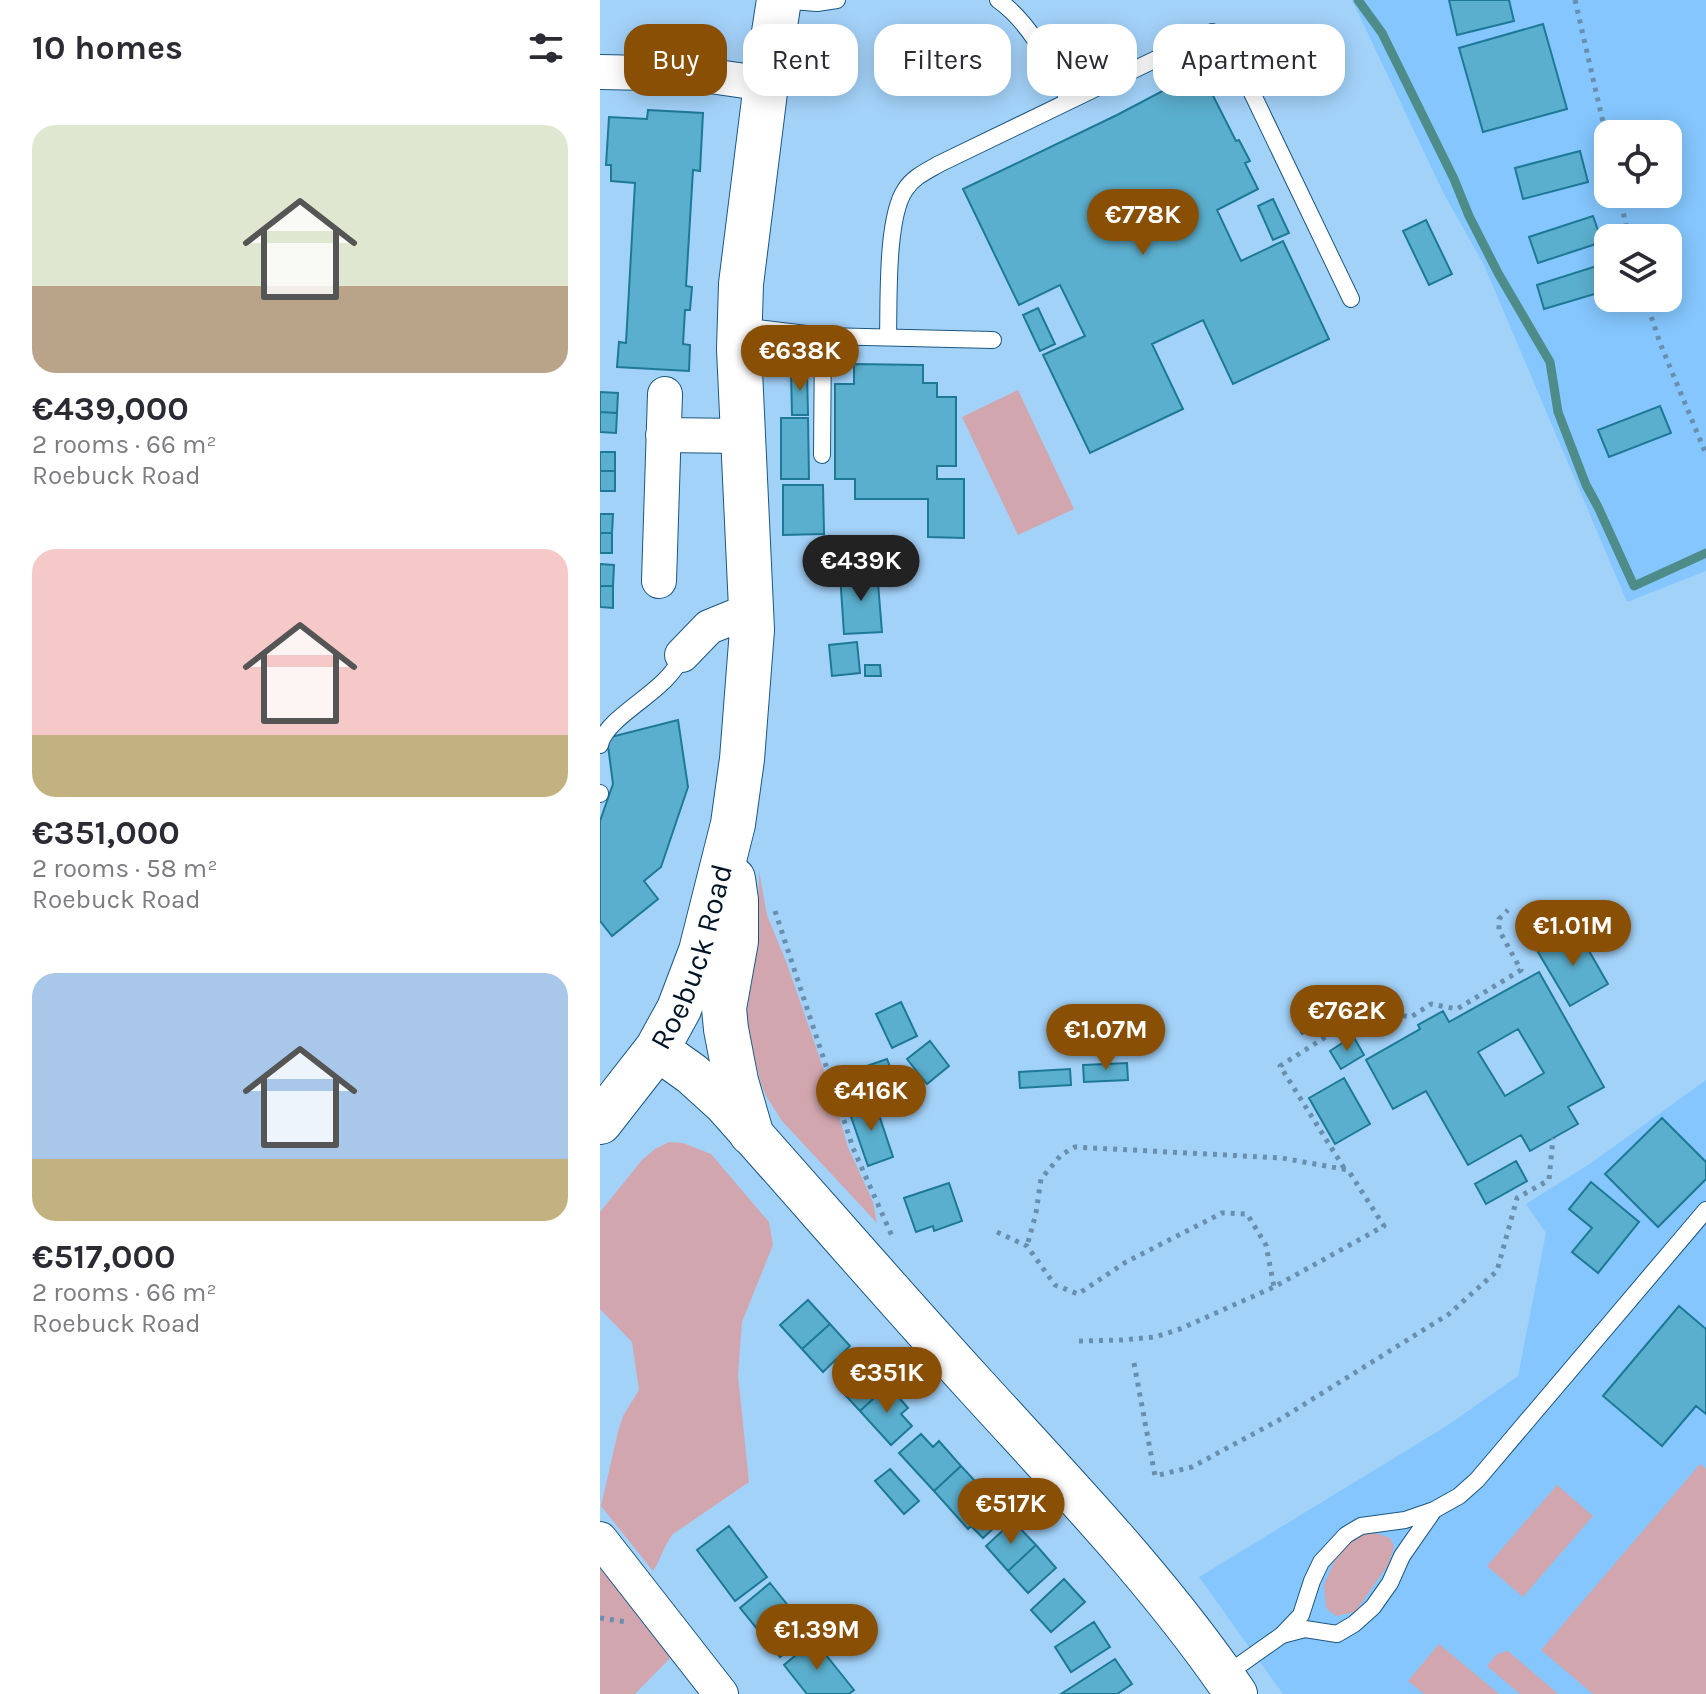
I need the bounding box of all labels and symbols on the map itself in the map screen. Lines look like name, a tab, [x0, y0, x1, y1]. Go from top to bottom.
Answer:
pin: €778K	[1087, 189, 1199, 257]
pin: €638K	[744, 325, 856, 393]
pin: €439K	[805, 535, 917, 603]
street label: Roebuck Road	[642, 860, 740, 1056]
pin: €1.01M	[1508, 900, 1638, 968]
pin: €762K	[1291, 985, 1403, 1053]
pin: €1.07M	[1041, 1004, 1171, 1072]
pin: €416K	[815, 1065, 927, 1133]
pin: €351K	[831, 1347, 943, 1415]
pin: €517K	[955, 1478, 1067, 1546]
pin: €1.39M	[752, 1604, 882, 1672]

